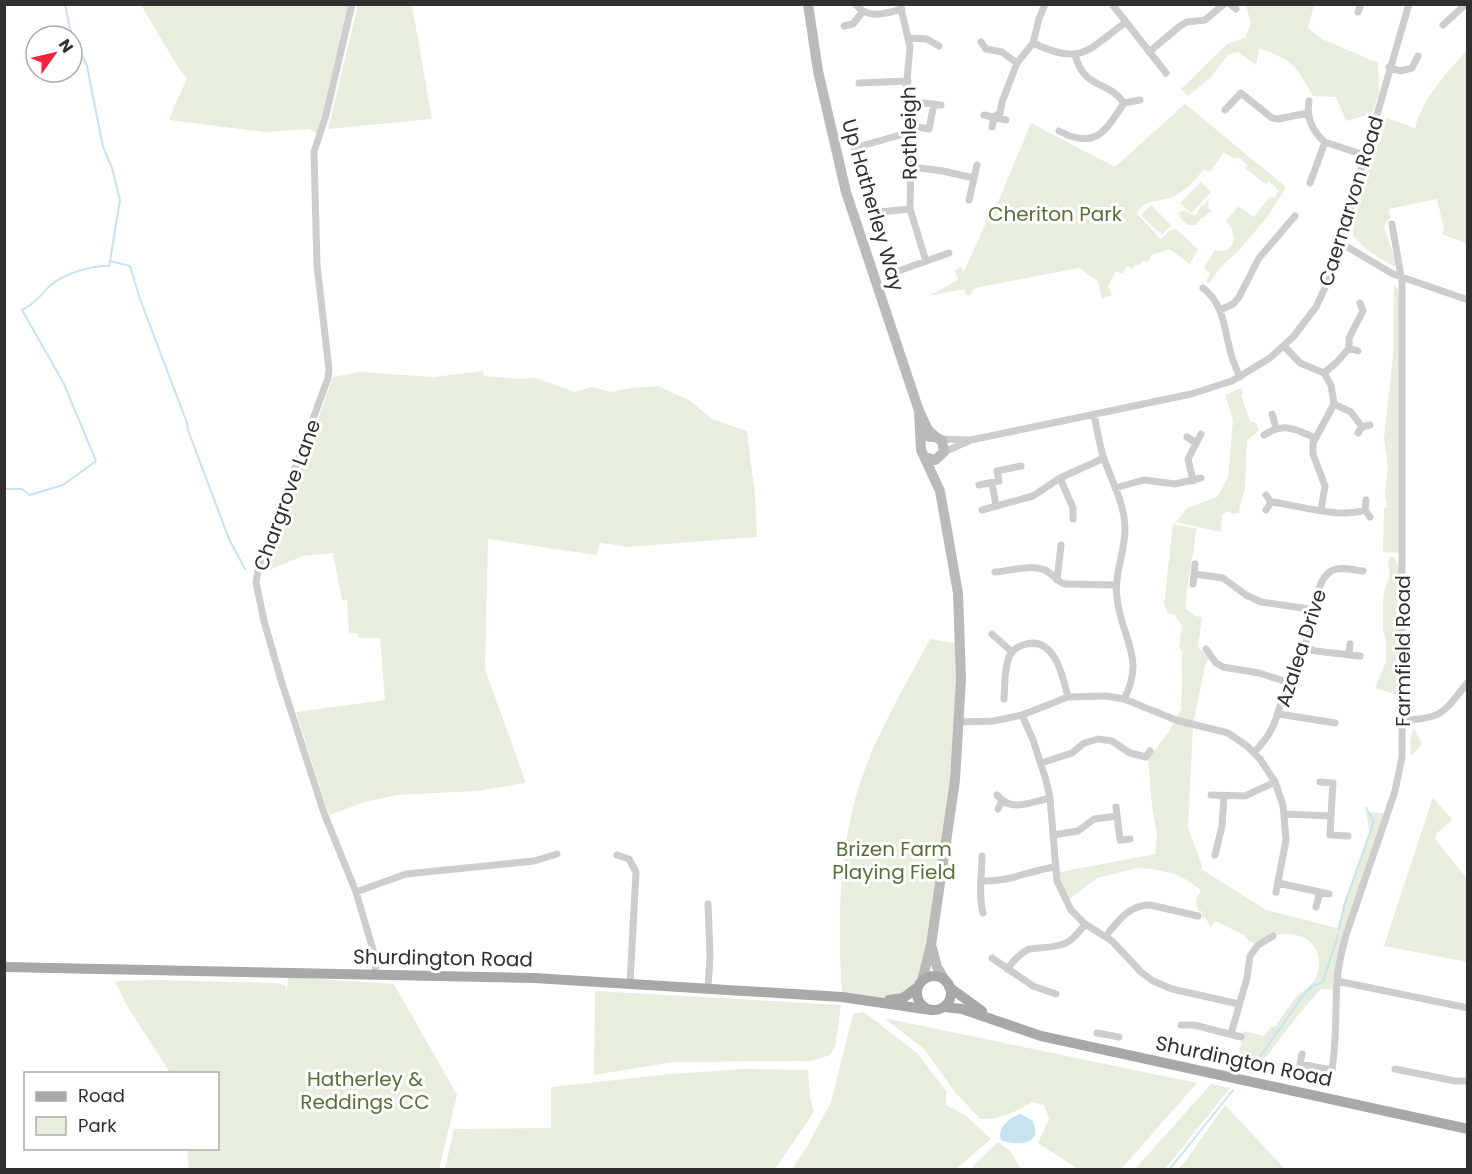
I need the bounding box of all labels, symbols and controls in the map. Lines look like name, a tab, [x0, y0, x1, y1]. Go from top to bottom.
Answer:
north arrow	[24, 24, 84, 84]
text: N	[53, 34, 79, 57]
street label: Rothleigh	[894, 86, 924, 180]
street label: Caernarvon Road	[1312, 112, 1390, 290]
street label: Up Hatherley Way	[835, 116, 911, 294]
park label: Cheriton Park	[988, 200, 1123, 228]
street label: Chargrove Lane	[247, 415, 327, 575]
street label: Farmfield Road	[1389, 575, 1417, 727]
street label: Azalea Drive	[1269, 585, 1333, 711]
park label: Brizen Farm Playing Field	[832, 835, 956, 886]
street label: Shurdington Road	[353, 942, 533, 974]
street label: Shurdington Road	[1153, 1029, 1335, 1093]
park label: Hatherley & Reddings CC	[300, 1065, 430, 1116]
legend	[24, 1072, 219, 1150]
text: Road	[78, 1083, 125, 1108]
text: Park	[78, 1113, 117, 1138]

